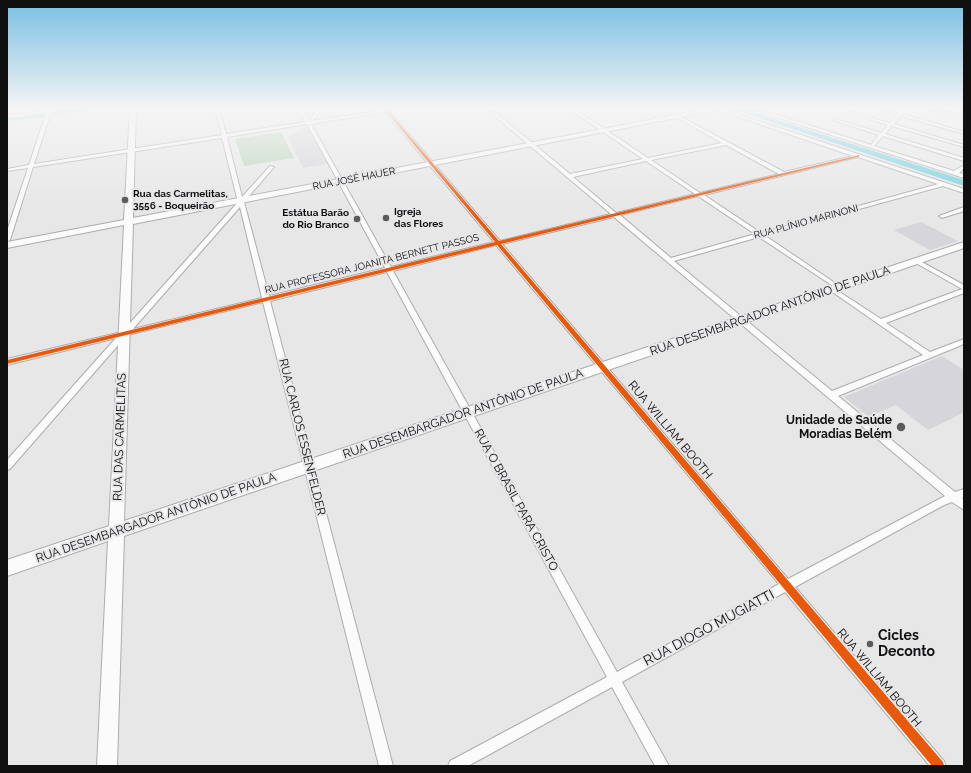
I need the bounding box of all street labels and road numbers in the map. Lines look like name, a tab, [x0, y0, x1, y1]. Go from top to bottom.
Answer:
street label: RUA JOSÉ HAUER	[312, 165, 396, 193]
street label: RUA PLÍNIO MARINONI	[752, 202, 860, 242]
street label: RUA PROFESSORA JOANITA BERNETT PASSOS	[264, 232, 480, 296]
street label: RUA DESEMBARGADOR ANTÔNIO DE PAULA	[648, 263, 892, 359]
street label: RUA CARLOS ESSENFELDER	[276, 357, 328, 517]
street label: RUA DESEMBARGADOR ANTÔNIO DE PAULA	[341, 366, 585, 462]
street label: RUA DAS CARMELITAS	[111, 373, 129, 501]
street label: RUA WILLIAM BOOTH	[625, 378, 715, 482]
street label: RUA O BRASIL PARA CRISTO	[471, 426, 561, 574]
street label: RUA DESEMBARGADOR ANTÔNIO DE PAULA	[34, 470, 278, 566]
street label: RUA DIOGO MUGIATTI	[641, 586, 777, 670]
street label: RUA WILLIAM BOOTH	[834, 626, 924, 730]

